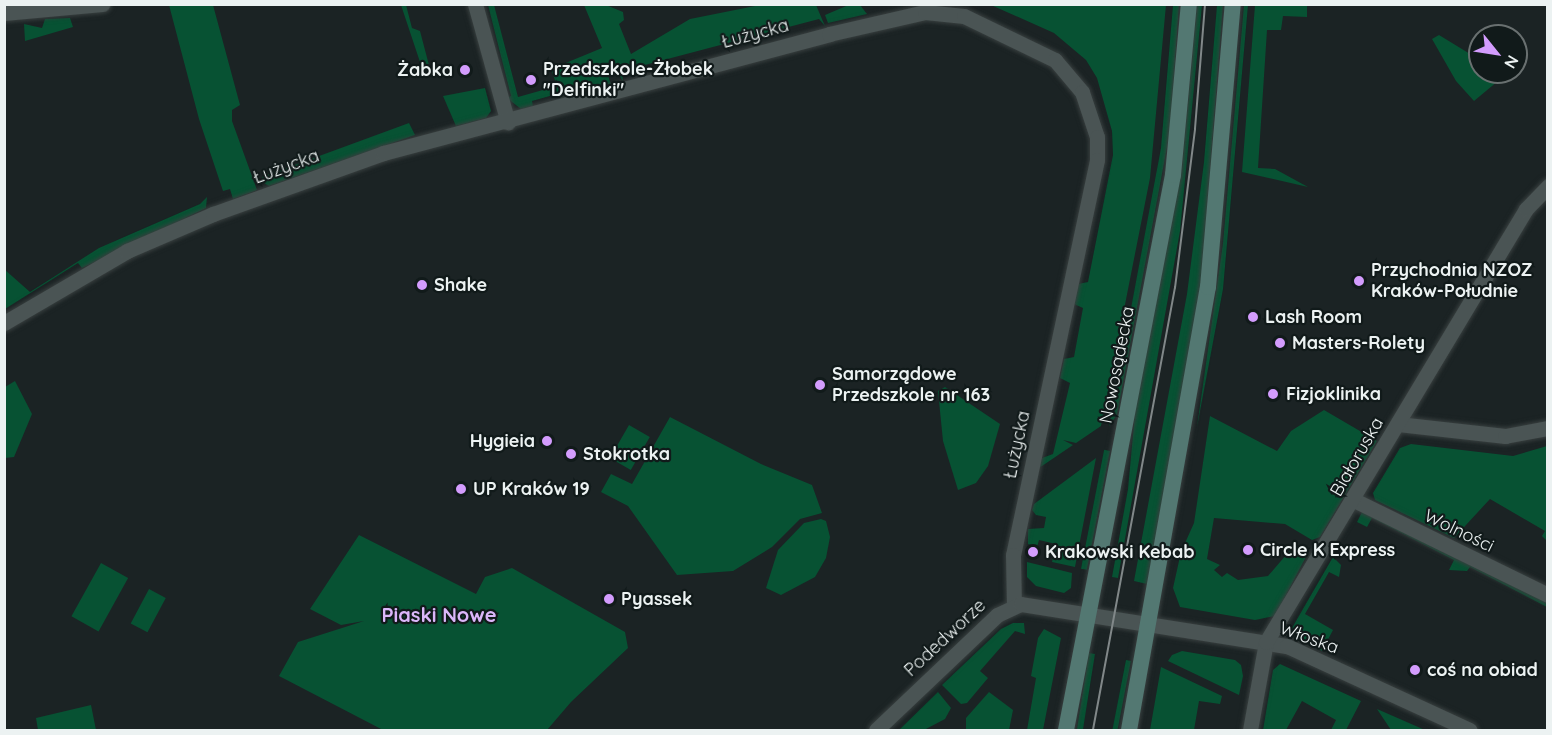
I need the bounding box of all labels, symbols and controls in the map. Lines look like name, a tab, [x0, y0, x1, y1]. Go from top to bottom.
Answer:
street label: Łużycka	[719, 15, 791, 53]
north arrow	[1468, 24, 1528, 84]
text: N	[1500, 52, 1523, 72]
place label: Żabka	[397, 59, 453, 81]
place label: Przedszkole-Żłobek "Delfinki"	[543, 59, 713, 101]
marker: Żabka	[458, 63, 472, 77]
marker: Przedszkole-Żłobek "Delfinki"	[524, 73, 538, 87]
street label: Łużycka	[250, 145, 322, 189]
place label: Przychodnia NZOZ Kraków-Południe	[1371, 260, 1532, 302]
place label: Shake	[434, 274, 487, 296]
marker: Przychodnia NZOZ Kraków-Południe	[1352, 274, 1366, 288]
marker: Shake	[415, 278, 429, 292]
street label: Nowosądecka	[1095, 305, 1139, 425]
place label: Lash Room	[1265, 306, 1362, 328]
marker: Lash Room	[1246, 310, 1260, 324]
place label: Masters-Rolety	[1292, 332, 1425, 354]
marker: Masters-Rolety	[1273, 336, 1287, 350]
place label: Samorządowe Przedszkole nr 163	[832, 364, 990, 406]
marker: Samorządowe Przedszkole nr 163	[813, 378, 827, 392]
place label: Fizjoklinika	[1286, 383, 1381, 405]
marker: Fizjoklinika	[1264, 385, 1282, 403]
street label: Łużycka	[999, 409, 1035, 481]
street label: Białoruska	[1326, 414, 1388, 500]
place label: Hygieia	[470, 430, 535, 452]
marker: Hygieia	[540, 434, 554, 448]
place label: Stokrotka	[583, 443, 670, 465]
marker: Stokrotka	[564, 447, 578, 461]
place label: UP Kraków 19	[473, 478, 590, 500]
marker: UP Kraków 19	[454, 482, 468, 496]
street label: Wolności	[1421, 505, 1497, 557]
place label: Circle K Express	[1260, 539, 1395, 561]
place label: Krakowski Kebab	[1045, 541, 1195, 563]
marker: Circle K Express	[1241, 543, 1255, 557]
marker: Krakowski Kebab	[1026, 545, 1040, 559]
place label: Pyassek	[621, 588, 692, 610]
marker: Pyassek	[602, 592, 616, 606]
street label: Podedworze	[900, 595, 990, 681]
district label: Piaski Nowe	[381, 602, 497, 626]
street label: Włoska	[1276, 617, 1342, 659]
place label: coś na obiad	[1427, 659, 1538, 681]
marker: coś na obiad	[1408, 663, 1422, 677]

